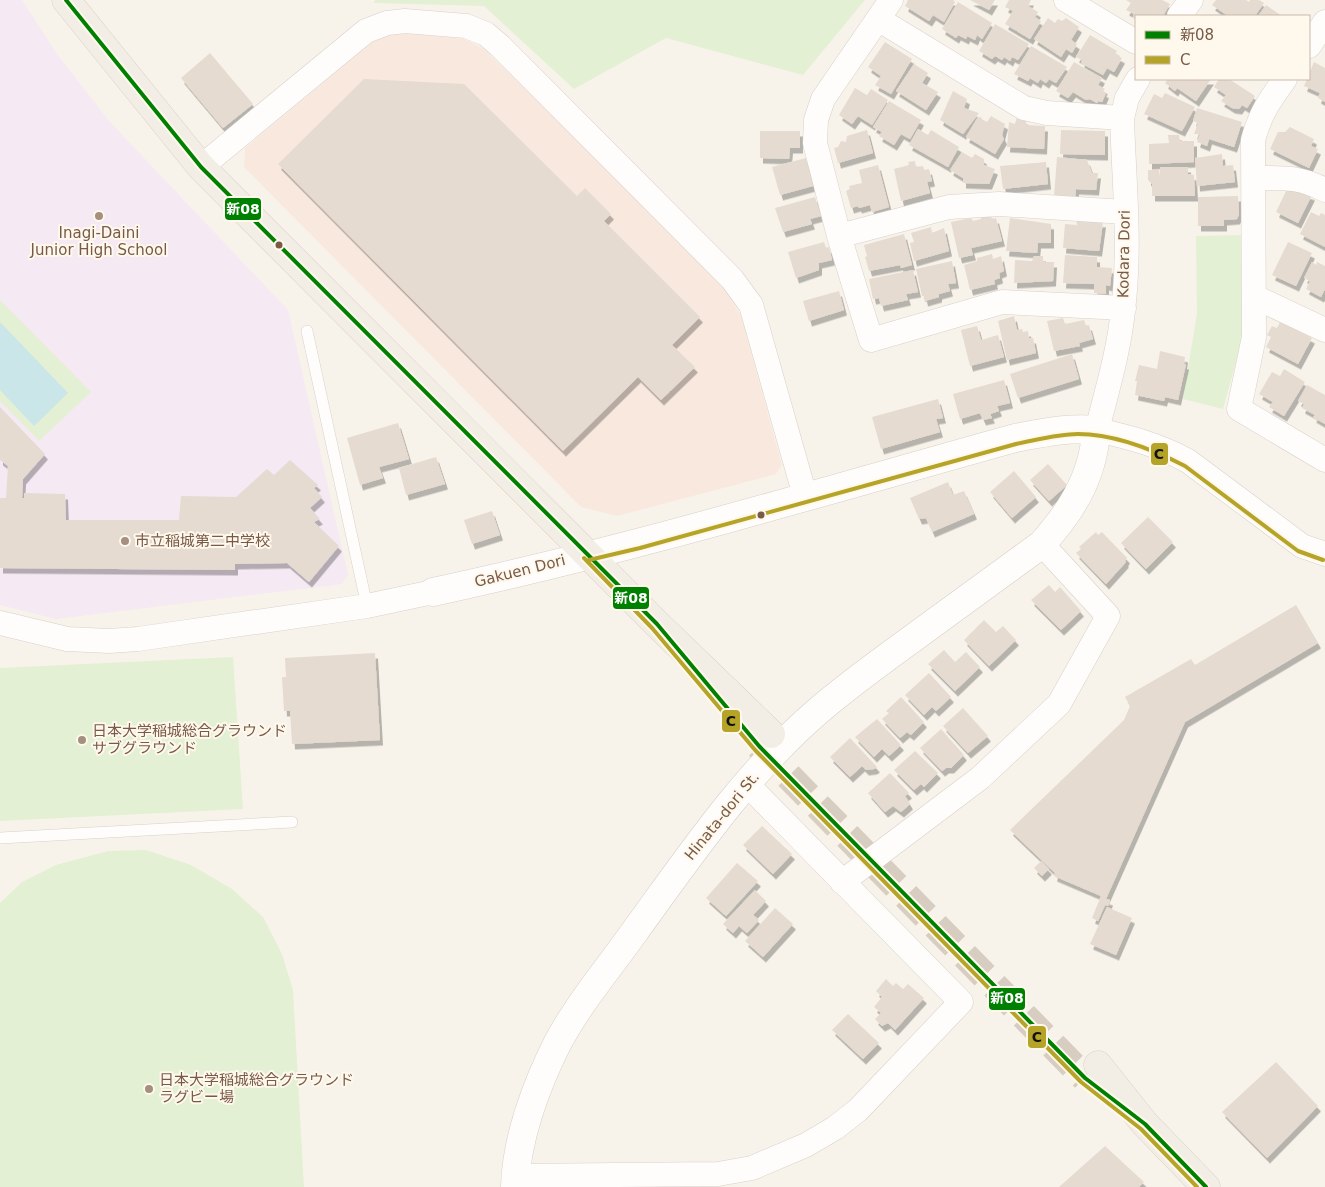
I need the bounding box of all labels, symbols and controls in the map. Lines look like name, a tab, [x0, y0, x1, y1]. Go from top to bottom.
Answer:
legend	[1135, 15, 1310, 80]
text: 新08	[1180, 26, 1214, 44]
text: C	[1180, 51, 1190, 69]
line badge: 新08	[224, 197, 262, 221]
text: 新08	[226, 201, 260, 217]
marker: Inagi-Daini Junior High School	[93, 210, 105, 222]
street label: Kodara Dori	[1114, 210, 1134, 298]
place label: Inagi-Daini Junior High School	[30, 224, 167, 259]
unlabelled marker	[274, 240, 284, 250]
line badge: C	[1150, 442, 1169, 466]
text: C	[1154, 446, 1164, 462]
unlabelled marker	[756, 510, 766, 520]
place label: 市立稲城第二中学校	[135, 532, 270, 550]
marker: 市立稲城第二中学校	[119, 535, 131, 547]
street label: Gakuen Dori	[473, 551, 567, 591]
line badge: 新08	[612, 586, 650, 610]
text: 新08	[614, 590, 648, 606]
line badge: C	[721, 709, 741, 733]
text: C	[726, 713, 736, 729]
place label: 日本大学稲城総合グラウンド サブグラウンド	[92, 722, 287, 757]
marker: 日本大学稲城総合グラウンド サブグラウンド	[76, 734, 88, 746]
street label: Hinata-dori St.	[681, 768, 763, 864]
line badge: 新08	[988, 987, 1026, 1011]
text: 新08	[990, 990, 1024, 1006]
line badge: C	[1027, 1025, 1047, 1049]
text: C	[1032, 1029, 1042, 1045]
place label: 日本大学稲城総合グラウンド ラグビー場	[159, 1071, 354, 1106]
marker: 日本大学稲城総合グラウンド ラグビー場	[143, 1083, 155, 1095]

